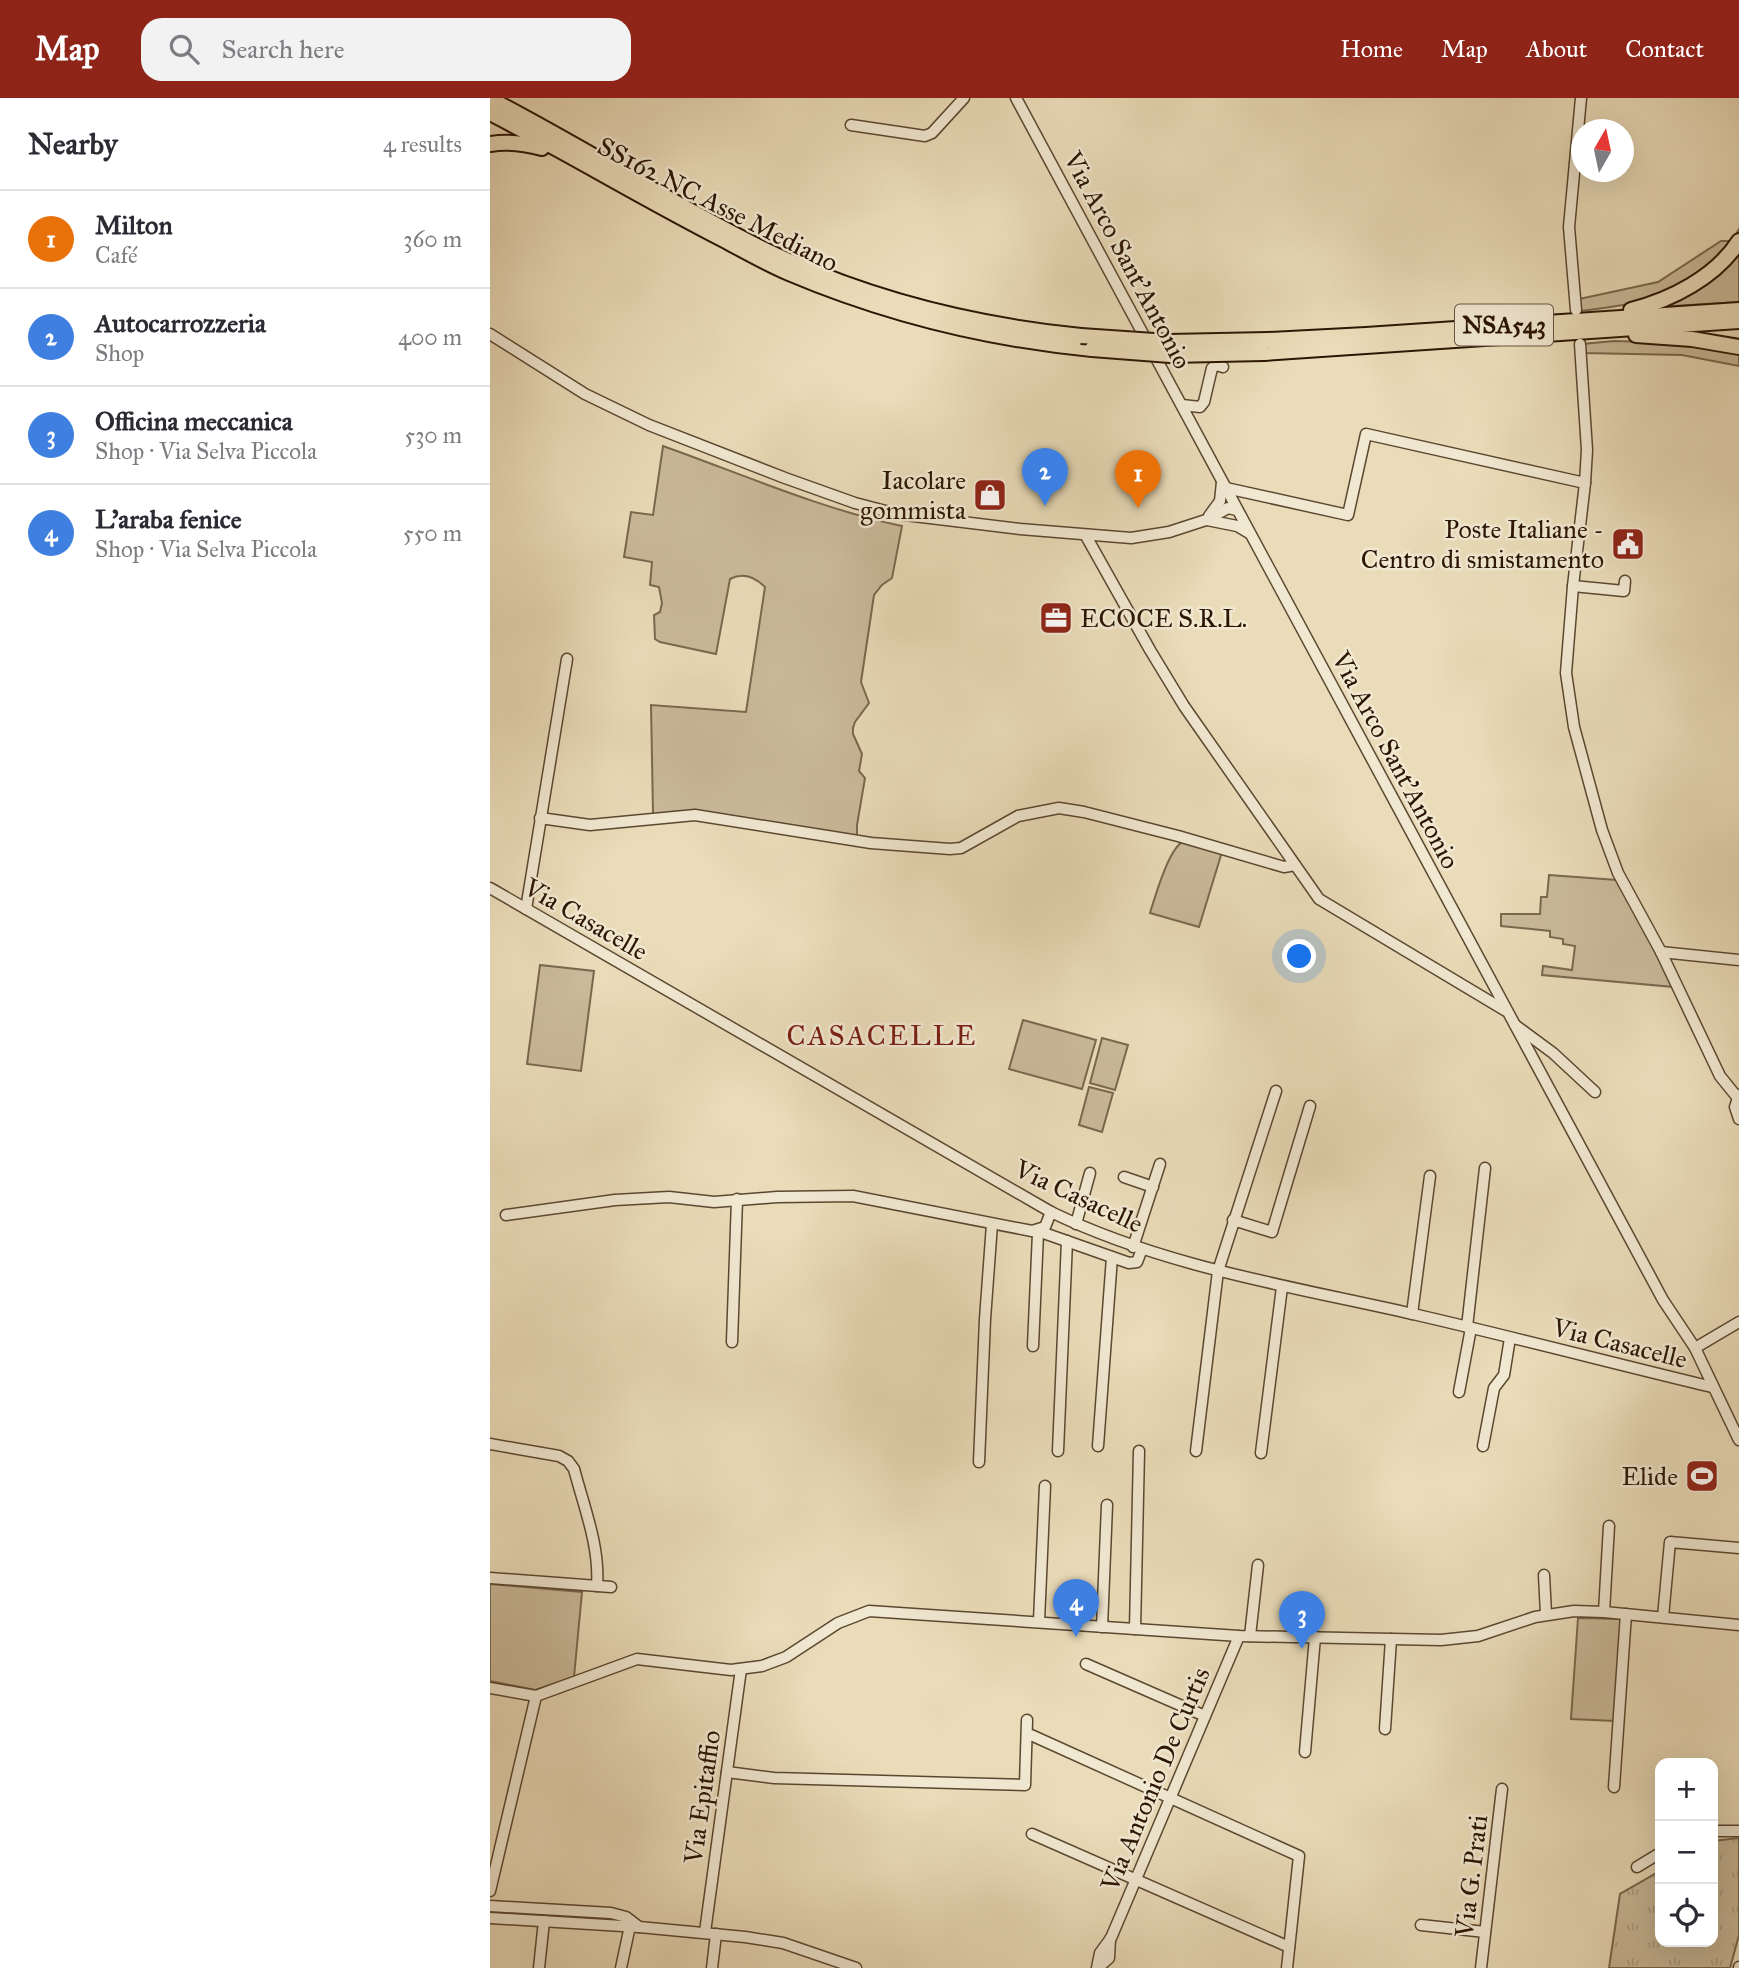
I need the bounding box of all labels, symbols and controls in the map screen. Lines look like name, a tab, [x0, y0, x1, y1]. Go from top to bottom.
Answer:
search box	[141, 18, 631, 81]
text: Map	[35, 29, 99, 69]
icon: search	[165, 30, 203, 68]
text: Search here	[221, 33, 345, 65]
text: Home	[1340, 34, 1403, 64]
text: Map	[1441, 34, 1488, 64]
text: About	[1526, 34, 1587, 64]
text: Contact	[1625, 34, 1704, 64]
north arrow	[1571, 119, 1634, 182]
text: Nearby	[28, 126, 118, 162]
street label: SS162 NC Asse Mediano	[592, 129, 844, 279]
text: 4 results	[383, 130, 462, 158]
street label: Via Arco Sant'Antonio	[1057, 145, 1199, 374]
text: Milton	[95, 209, 172, 241]
text: 1	[46, 225, 56, 253]
text: 360 m	[403, 225, 462, 253]
text: Café	[95, 241, 138, 269]
road number: NSA543	[1455, 305, 1553, 346]
text: Autocarrozzeria	[95, 307, 266, 339]
text: 2	[45, 323, 57, 351]
text: 400 m	[398, 323, 462, 351]
text: Shop	[95, 339, 144, 367]
text: Officina meccanica	[95, 405, 293, 437]
text: 3	[46, 421, 56, 449]
text: 530 m	[404, 421, 462, 449]
text: Shop · Via Selva Piccola	[95, 437, 317, 465]
pin: 2	[1022, 448, 1068, 506]
pin: 1	[1115, 450, 1161, 508]
place label: Iacolare gommista	[860, 464, 966, 526]
shop icon: Iacolare gommista	[971, 476, 1009, 514]
text: L'araba fenice	[95, 503, 242, 535]
place label: Poste Italiane - Centro di smistamento	[1361, 513, 1604, 575]
text: 4	[45, 519, 57, 547]
text: 550 m	[403, 519, 462, 547]
public building icon: Poste Italiane - Centro di smistamento	[1609, 525, 1647, 563]
text: Shop · Via Selva Piccola	[95, 535, 317, 563]
office icon: ECOCE S.R.L.	[1037, 599, 1075, 637]
place label: ECOCE S.R.L.	[1080, 602, 1247, 634]
street label: Via Arco Sant'Antonio	[1325, 645, 1467, 874]
street label: Via Casacelle	[518, 870, 654, 967]
your location	[1282, 939, 1316, 973]
district label: CASACELLE	[787, 1018, 977, 1053]
street label: Via Casacelle	[1009, 1152, 1148, 1240]
street label: Via Casacelle	[1548, 1311, 1691, 1375]
sports icon: Elide	[1683, 1457, 1721, 1495]
place label: Elide	[1621, 1460, 1678, 1492]
pin: 4	[1053, 1579, 1099, 1637]
pin: 3	[1279, 1591, 1325, 1649]
street label: Via Antonio De Curtis	[1093, 1662, 1217, 1897]
street label: Via Epitaffio	[677, 1728, 727, 1867]
map controls	[1655, 1758, 1718, 1947]
button: +	[1655, 1758, 1718, 1821]
street label: Via G. Prati	[1447, 1813, 1494, 1940]
button: −	[1655, 1821, 1718, 1884]
button: locate	[1655, 1884, 1718, 1947]

